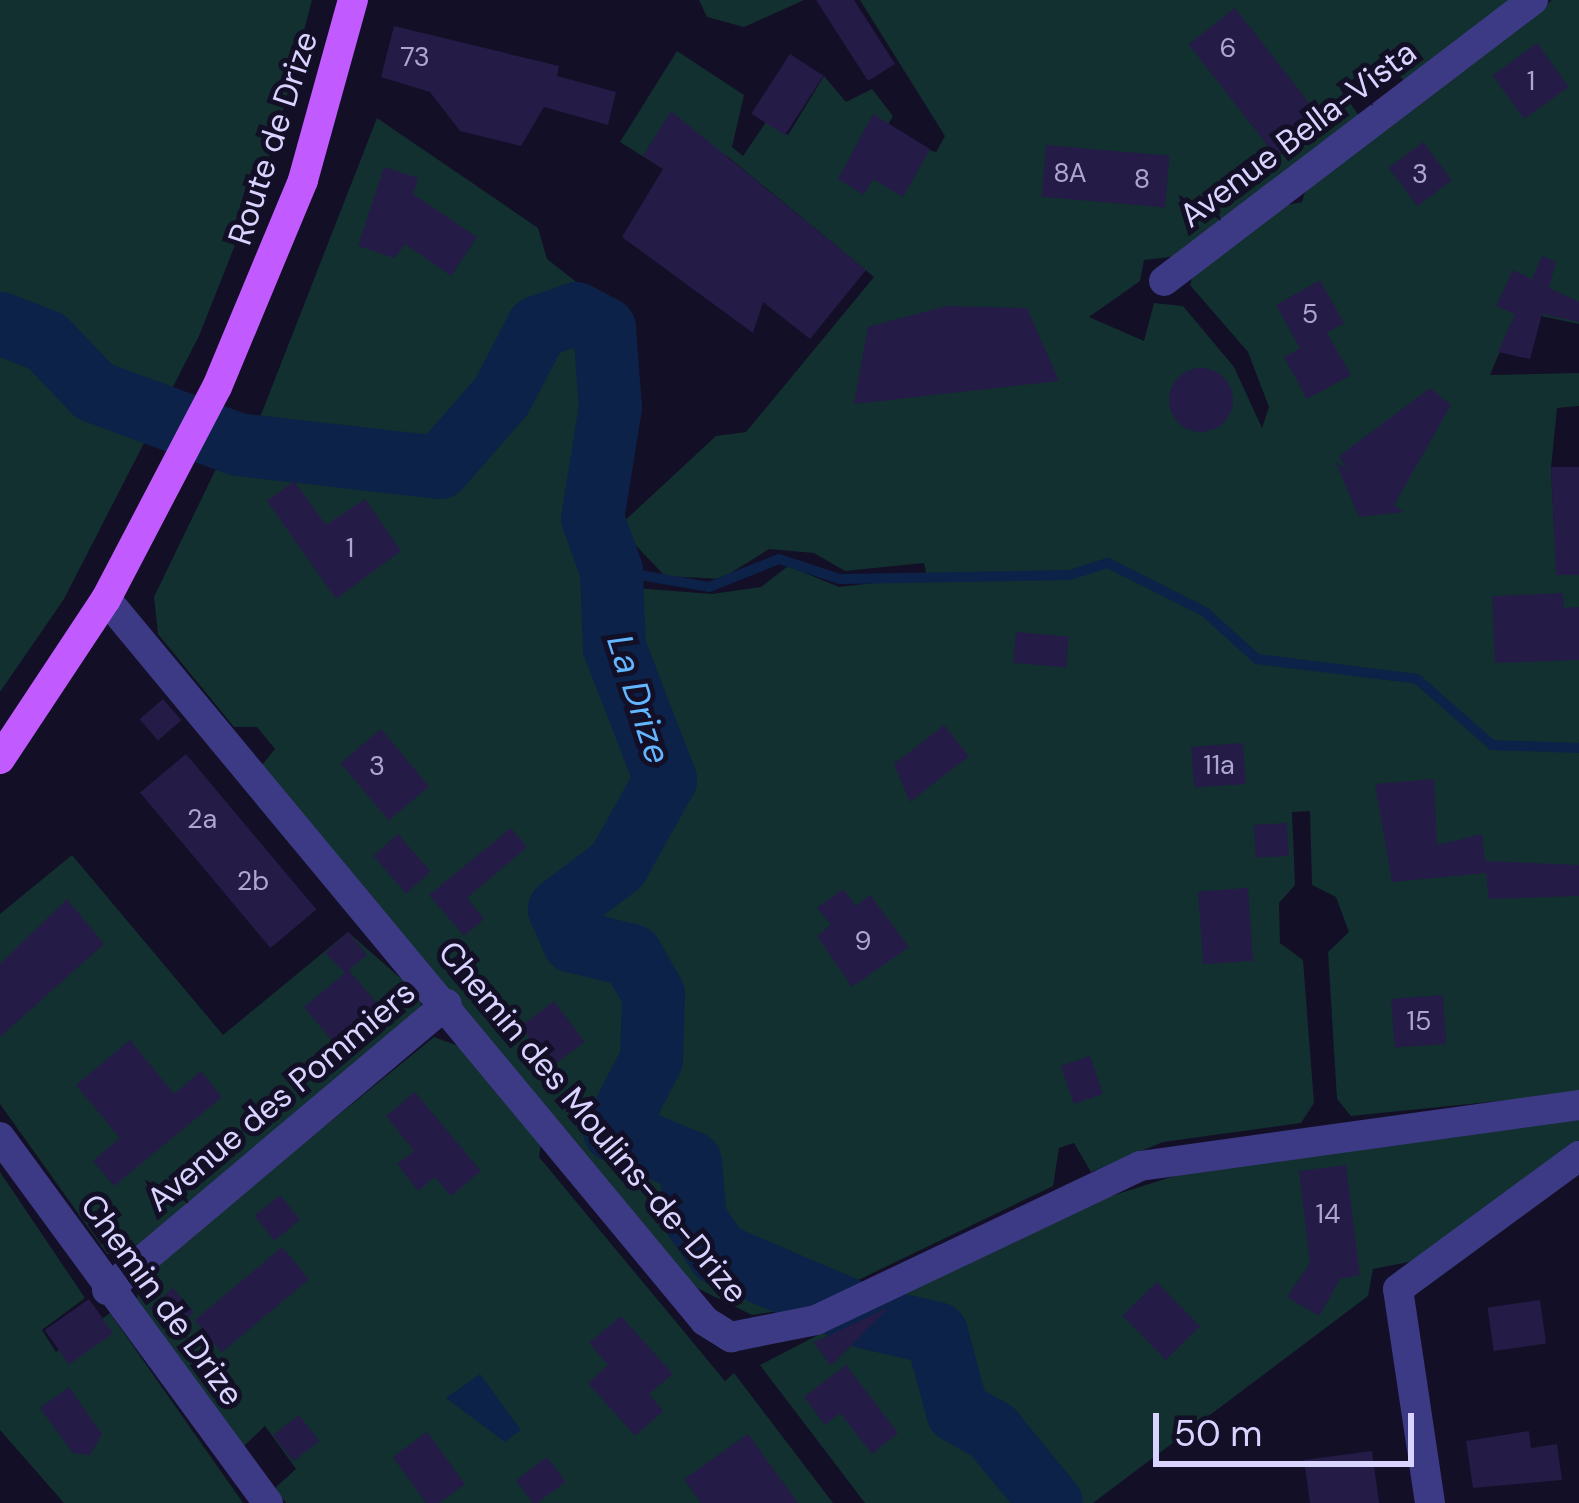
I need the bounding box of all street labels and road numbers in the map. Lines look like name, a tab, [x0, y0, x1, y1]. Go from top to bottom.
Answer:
street label: Route de Drize	[220, 26, 326, 250]
street label: Avenue Bella-Vista	[1172, 32, 1424, 236]
street label: Chemin des Moulins-de-Drize	[430, 933, 756, 1311]
street label: Avenue des Pommiers	[139, 972, 423, 1220]
street label: Chemin de Drize	[72, 1187, 252, 1413]

